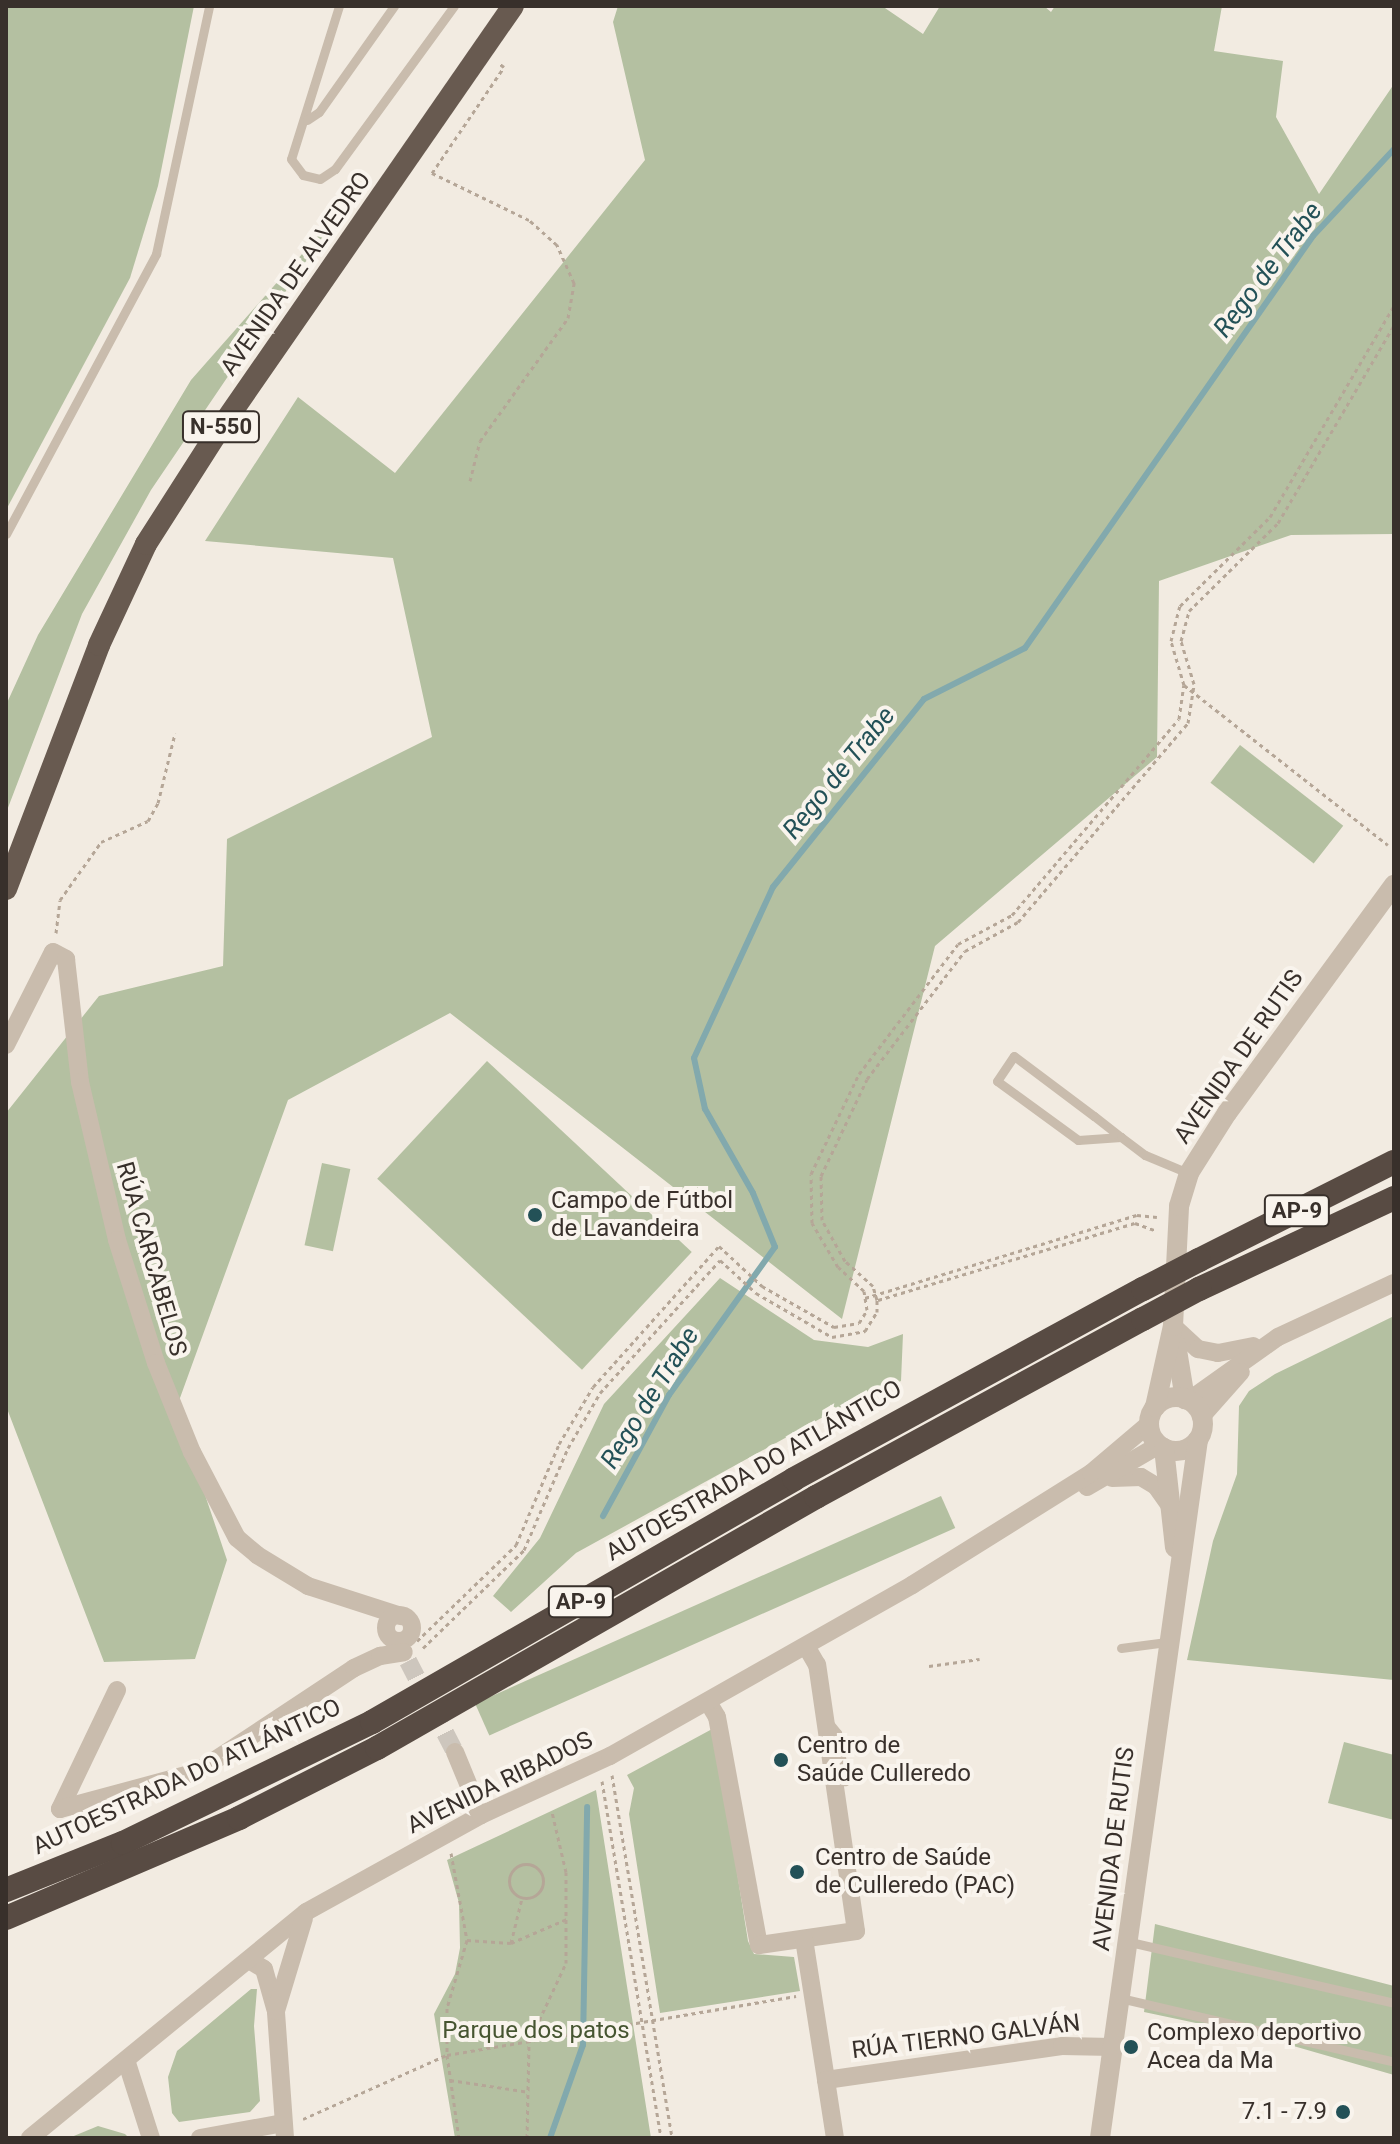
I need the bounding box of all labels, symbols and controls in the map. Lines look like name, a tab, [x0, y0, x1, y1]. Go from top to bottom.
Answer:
street label: AVENIDA DE ALVEDRO	[215, 167, 377, 381]
water label: Rego de Trabe	[1207, 196, 1329, 344]
road number: N-550	[181, 409, 261, 445]
water label: Rego de Trabe	[776, 701, 902, 845]
street label: AVENIDA DE RUTIS	[1168, 965, 1310, 1149]
street label: RÚA CARCABELOS	[110, 1159, 192, 1359]
place label: Campo de Fútbol de Lavandeira	[551, 1187, 733, 1243]
road number: AP-9	[1263, 1193, 1331, 1229]
marker: Campo de Fútbol de Lavandeira	[526, 1206, 544, 1224]
water label: Rego de Trabe	[594, 1321, 706, 1475]
street label: AUTOESTRADA DO ATLÁNTICO	[601, 1374, 907, 1568]
road number: AP-9	[547, 1584, 615, 1620]
street label: AUTOESTRADA DO ATLÁNTICO	[28, 1693, 346, 1861]
street label: AVENIDA RIBADOS	[403, 1726, 597, 1840]
place label: Centro de Saúde Culleredo	[797, 1732, 971, 1788]
street label: AVENIDA DE RUTIS	[1087, 1745, 1141, 1953]
marker: Centro de Saúde Culleredo	[772, 1751, 790, 1769]
place label: Centro de Saúde de Culleredo (PAC)	[815, 1844, 1015, 1900]
marker: Centro de Saúde de Culleredo (PAC)	[786, 1861, 808, 1883]
street label: RÚA TIERNO GALVÁN	[850, 2009, 1082, 2065]
park label: Parque dos patos	[442, 2017, 630, 2045]
place label: Complexo deportivo Acea da Ma	[1147, 2019, 1362, 2075]
marker: Complexo deportivo Acea da Ma	[1122, 2038, 1140, 2056]
place label: 7.1 - 7.9	[1242, 2098, 1327, 2126]
marker: 7.1 - 7.9	[1334, 2103, 1352, 2121]

